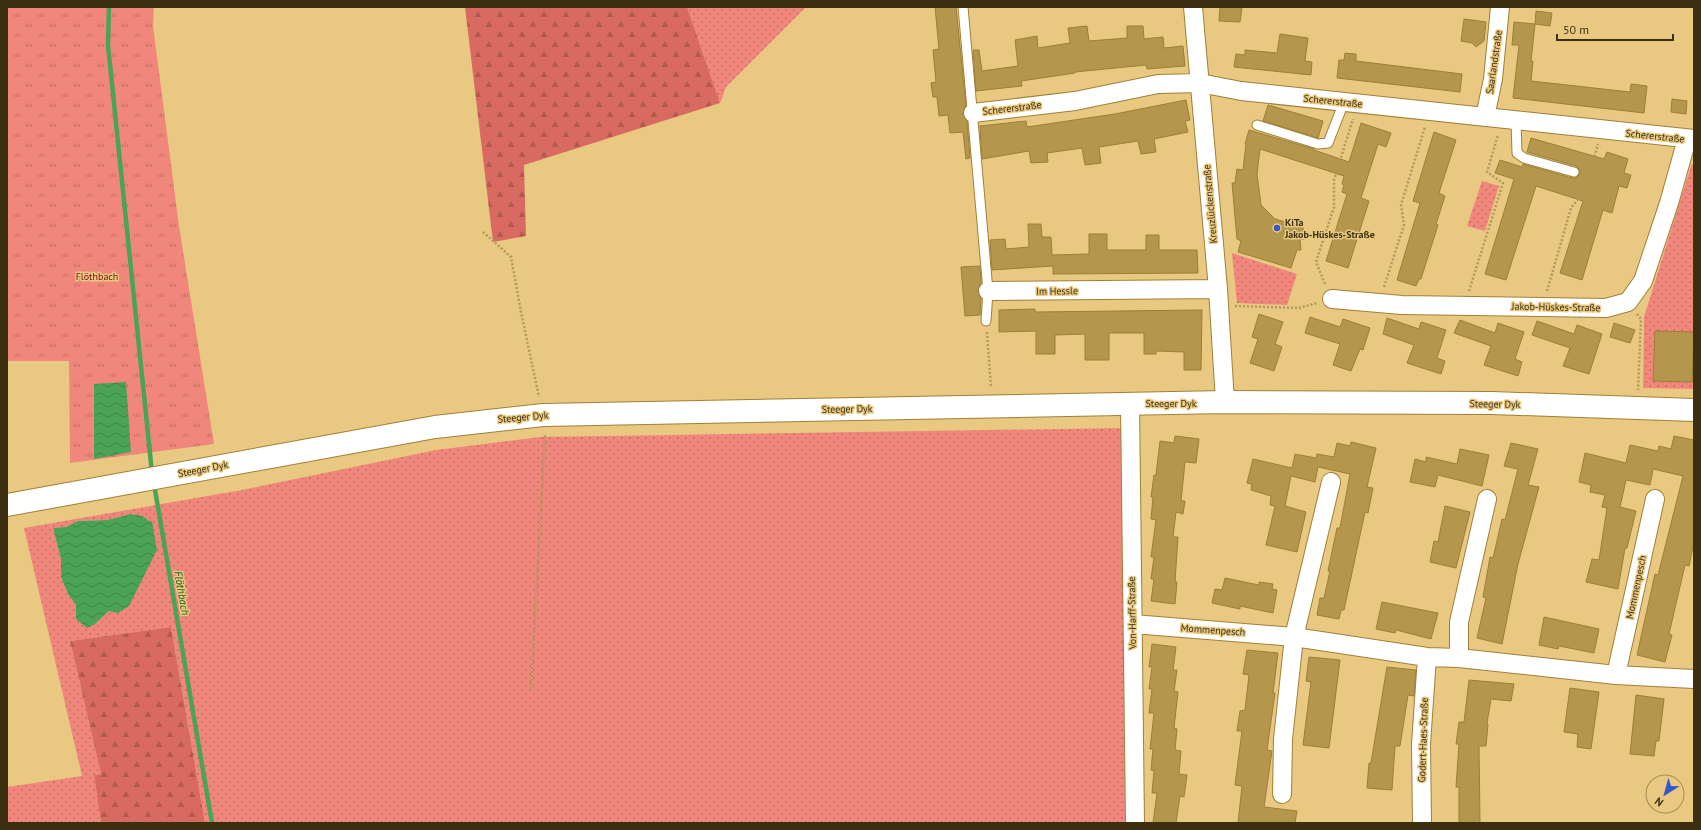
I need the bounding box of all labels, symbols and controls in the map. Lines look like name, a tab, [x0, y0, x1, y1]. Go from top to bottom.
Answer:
scale bar	[1557, 16, 1673, 42]
text: 50 m	[1563, 22, 1589, 37]
street label: Saarlandstraße	[1483, 29, 1505, 95]
street label: Schererstraße	[1303, 91, 1363, 111]
street label: Schererstraße	[982, 98, 1042, 118]
street label: Schererstraße	[1625, 126, 1685, 146]
street label: Kreuzlückenstraße	[1200, 164, 1220, 244]
place label: KiTa Jakob-Hüskes-Straße	[1284, 216, 1375, 241]
marker: KiTa Jakob-Hüskes-Straße	[1272, 223, 1282, 233]
park label: Flöthbach	[76, 270, 118, 283]
street label: Im Hessle	[1036, 284, 1078, 298]
street label: Jakob-Hüskes-Straße	[1510, 300, 1601, 314]
street label: Steeger Dyk	[1146, 397, 1197, 410]
street label: Steeger Dyk	[1469, 397, 1521, 411]
street label: Steeger Dyk	[821, 402, 873, 416]
street label: Steeger Dyk	[497, 408, 549, 426]
street label: Steeger Dyk	[177, 458, 229, 480]
street label: Mommenpesch	[1623, 554, 1649, 620]
water label: Flöthbach	[171, 570, 193, 616]
street label: Von-Harff-Straße	[1125, 577, 1139, 650]
street label: Mommenpesch	[1180, 621, 1246, 639]
street label: Godert-Haes-Straße	[1415, 697, 1431, 783]
north arrow	[1645, 774, 1685, 814]
text: N	[1652, 794, 1666, 810]

